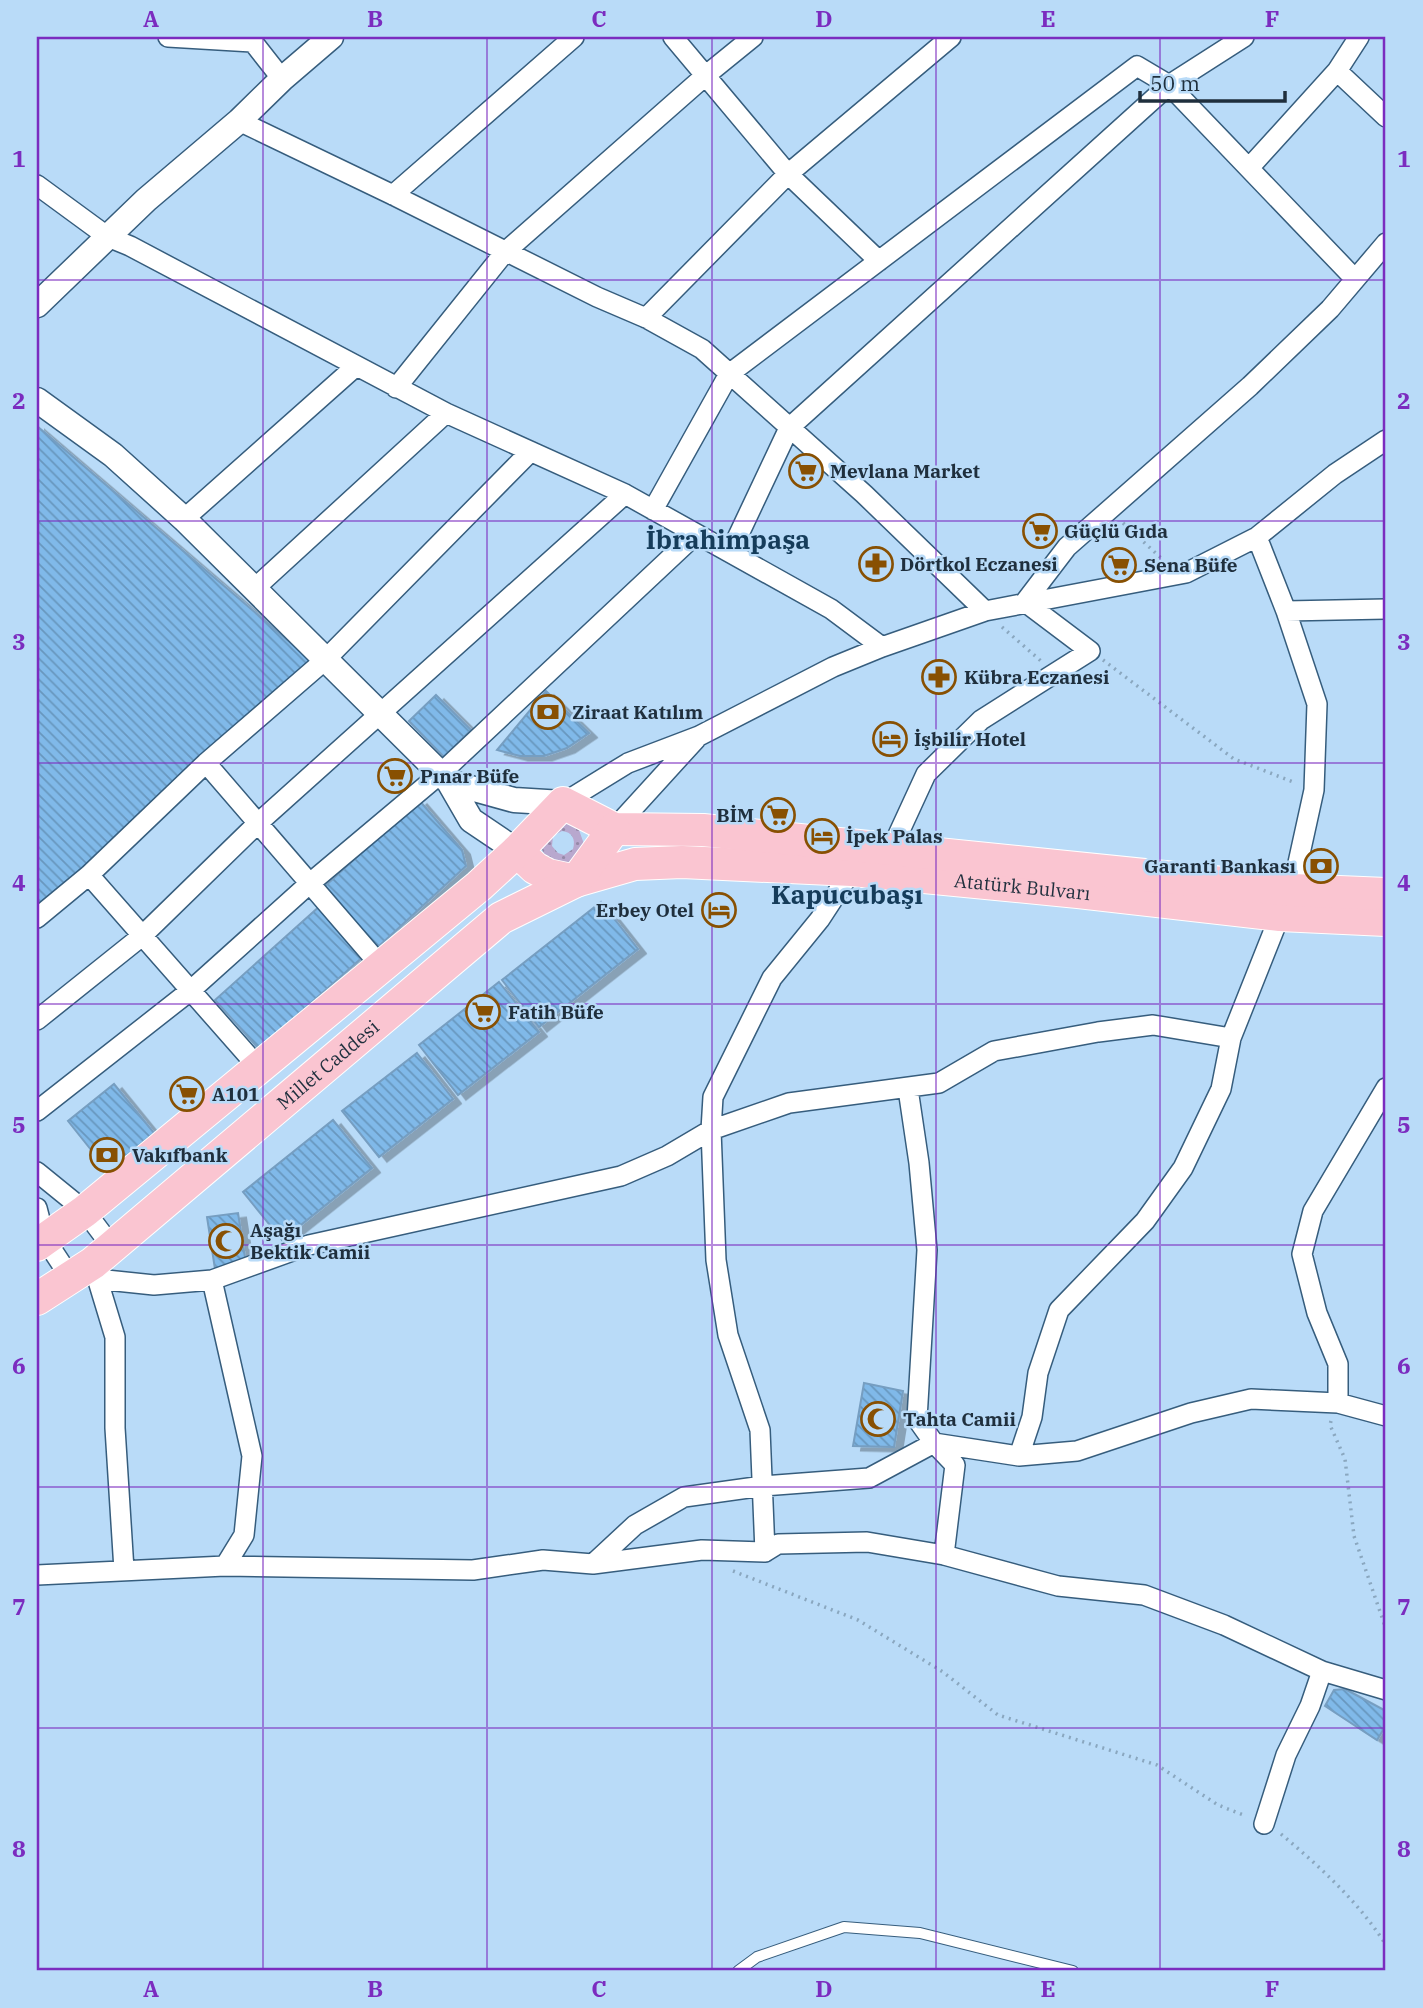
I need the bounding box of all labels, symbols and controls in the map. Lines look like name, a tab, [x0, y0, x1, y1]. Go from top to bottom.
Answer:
text: A	[143, 3, 159, 33]
text: B	[367, 3, 383, 33]
text: C	[591, 3, 607, 33]
text: D	[815, 3, 833, 33]
text: E	[1040, 3, 1056, 33]
text: F	[1265, 3, 1279, 33]
scale bar	[1140, 60, 1285, 104]
text: 50 m	[1150, 69, 1200, 97]
text: 1	[12, 143, 26, 173]
text: 1	[1397, 143, 1411, 173]
text: 2	[12, 385, 26, 415]
text: 2	[1397, 385, 1411, 415]
supermarket icon: Mevlana Market	[787, 452, 825, 490]
place label: Mevlana Market	[830, 459, 980, 483]
supermarket icon: Güçlü Gıda	[1021, 512, 1059, 550]
place label: Güçlü Gıda	[1064, 519, 1168, 543]
district label: İbrahimpaşa	[646, 522, 810, 556]
pharmacy icon: Dörtkol Eczanesi	[857, 545, 895, 583]
supermarket icon: Sena Büfe	[1100, 546, 1138, 584]
place label: Dörtkol Eczanesi	[900, 552, 1058, 576]
place label: Sena Büfe	[1144, 553, 1238, 577]
text: 3	[12, 626, 26, 656]
text: 3	[1397, 626, 1411, 656]
pharmacy icon: Kübra Eczanesi	[920, 658, 958, 696]
place label: Kübra Eczanesi	[964, 665, 1109, 689]
bank icon: Ziraat Katılım	[529, 693, 567, 731]
place label: Ziraat Katılım	[572, 700, 703, 724]
hotel icon: İşbilir Hotel	[871, 720, 909, 758]
place label: İşbilir Hotel	[914, 727, 1026, 751]
supermarket icon: Pınar Büfe	[376, 757, 414, 795]
place label: Pınar Büfe	[420, 764, 520, 788]
supermarket icon: BİM	[759, 796, 797, 834]
place label: BİM	[716, 803, 754, 827]
hotel icon: İpek Palas	[803, 817, 841, 855]
place label: İpek Palas	[846, 824, 943, 848]
bank icon: Garanti Bankası	[1302, 847, 1340, 885]
place label: Garanti Bankası	[1144, 854, 1296, 878]
text: 4	[12, 867, 26, 897]
text: 4	[1397, 867, 1411, 897]
street label: Atatürk Bulvarı	[953, 868, 1092, 905]
district label: Kapucubaşı	[771, 877, 923, 911]
hotel icon: Erbey Otel	[700, 891, 738, 929]
place label: Erbey Otel	[596, 898, 694, 922]
supermarket icon: Fatih Büfe	[464, 993, 502, 1031]
place label: Fatih Büfe	[508, 1000, 604, 1024]
street label: Millet Caddesi	[272, 1015, 384, 1114]
supermarket icon: A101	[168, 1075, 206, 1113]
place label: A101	[212, 1082, 259, 1106]
text: 5	[12, 1109, 26, 1139]
text: 5	[1397, 1109, 1411, 1139]
bank icon: Vakıfbank	[88, 1136, 126, 1174]
place label: Vakıfbank	[132, 1143, 228, 1167]
place label: Aşağı Bektik Camii	[250, 1218, 370, 1264]
mosque icon: Aşağı Bektik Camii	[207, 1222, 245, 1260]
text: 6	[12, 1350, 26, 1380]
text: 6	[1397, 1350, 1411, 1380]
mosque icon: Tahta Camii	[859, 1400, 897, 1438]
place label: Tahta Camii	[903, 1407, 1016, 1431]
text: 7	[12, 1591, 26, 1621]
text: 7	[1397, 1591, 1411, 1621]
text: 8	[12, 1833, 26, 1863]
text: 8	[1397, 1833, 1411, 1863]
text: A	[143, 1973, 159, 2003]
text: B	[367, 1973, 383, 2003]
text: C	[591, 1973, 607, 2003]
text: D	[815, 1973, 833, 2003]
text: E	[1040, 1973, 1056, 2003]
text: F	[1265, 1973, 1279, 2003]

